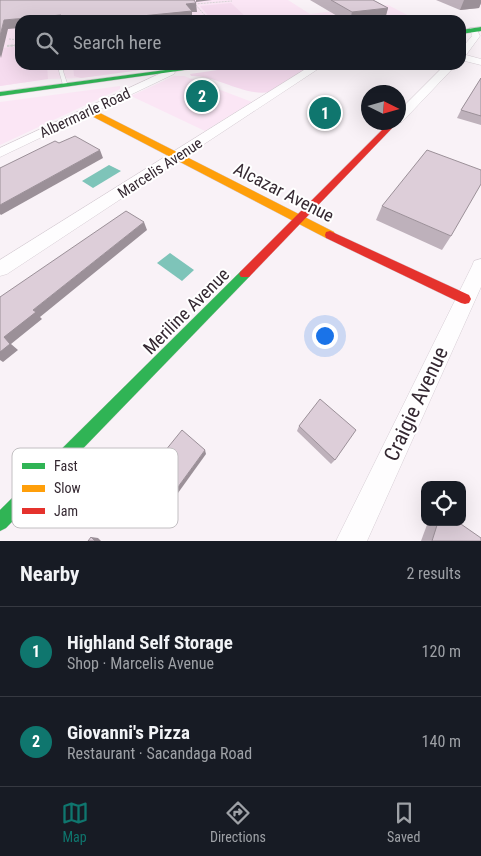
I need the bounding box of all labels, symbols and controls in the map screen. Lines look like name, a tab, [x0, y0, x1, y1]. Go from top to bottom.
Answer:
search box	[15, 15, 466, 70]
icon: search	[33, 29, 61, 57]
text: Search here	[73, 31, 161, 54]
pin: 2	[186, 77, 218, 115]
street label: Albermarle Road	[37, 84, 133, 142]
north arrow	[361, 85, 406, 130]
pin: 1	[309, 94, 341, 132]
street label: Marcelis Avenue	[114, 134, 206, 202]
street label: Alcazar Avenue	[230, 158, 338, 226]
street label: Meriline Avenue	[139, 264, 233, 358]
your location	[312, 323, 338, 349]
street label: Craigie Avenue	[379, 343, 453, 465]
legend	[12, 448, 178, 528]
text: Fast	[54, 458, 78, 474]
text: Slow	[54, 480, 81, 496]
map controls	[421, 481, 466, 526]
button: locate	[421, 481, 466, 526]
text: Jam	[54, 503, 78, 519]
text: Nearby	[20, 562, 79, 586]
text: 2 results	[406, 564, 461, 583]
text: Highland Self Storage	[67, 631, 233, 654]
text: 1	[32, 642, 40, 661]
text: 120 m	[422, 642, 461, 661]
text: Shop · Marcelis Avenue	[67, 654, 214, 673]
text: Giovanni's Pizza	[67, 721, 190, 744]
text: 2	[32, 732, 40, 751]
text: 140 m	[422, 732, 461, 751]
text: Restaurant · Sacandaga Road	[67, 744, 252, 763]
tab: Map	[61, 799, 89, 845]
tab: Directions	[210, 799, 266, 845]
tab: Saved	[387, 799, 420, 845]

